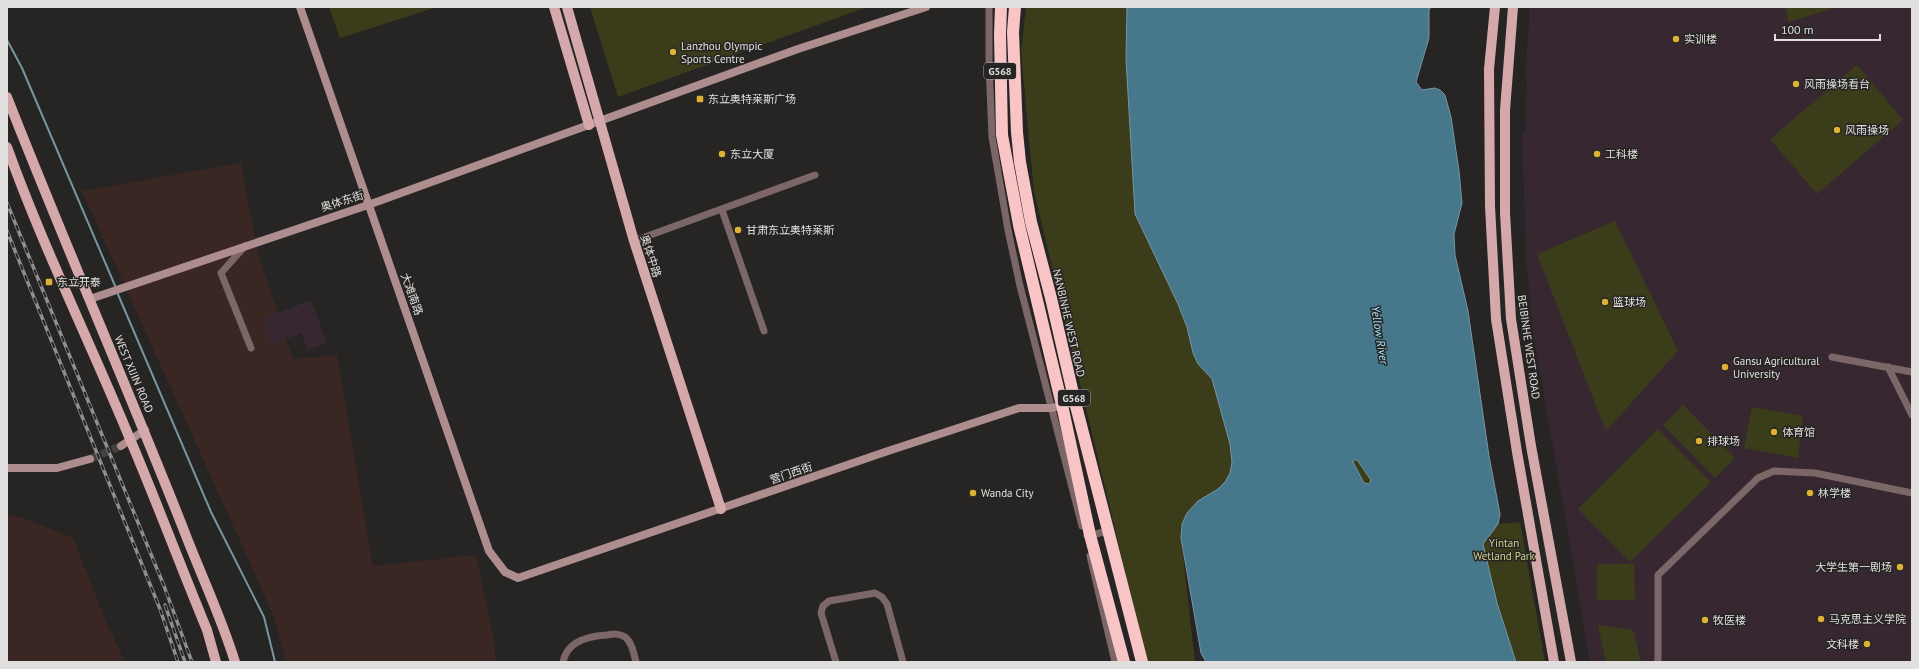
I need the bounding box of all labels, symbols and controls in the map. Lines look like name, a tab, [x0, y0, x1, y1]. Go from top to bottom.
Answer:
scale bar	[1775, 16, 1880, 42]
text: 100 m	[1781, 22, 1814, 37]
place label: 实训楼	[1684, 32, 1717, 46]
marker: 实训楼	[1671, 34, 1681, 44]
place label: Lanzhou Olympic Sports Centre	[681, 39, 762, 66]
marker: Lanzhou Olympic Sports Centre	[668, 47, 678, 57]
road number: G568	[984, 63, 1016, 79]
place label: 风雨操场看台	[1804, 77, 1870, 91]
marker: 风雨操场看台	[1791, 79, 1801, 89]
place label: 东立奥特莱斯广场	[708, 92, 796, 106]
marker: 东立奥特莱斯广场	[695, 94, 705, 104]
place label: 风雨操场	[1845, 123, 1889, 137]
marker: 风雨操场	[1832, 125, 1842, 135]
place label: 东立大厦	[730, 147, 774, 161]
place label: 工科楼	[1605, 147, 1638, 161]
marker: 东立大厦	[717, 149, 727, 159]
marker: 工科楼	[1592, 149, 1602, 159]
street label: 奥体东街	[319, 188, 365, 214]
place label: 甘肃东立奥特莱斯	[746, 223, 834, 237]
marker: 甘肃东立奥特莱斯	[733, 225, 743, 235]
street label: 奥体中路	[638, 233, 664, 279]
street label: NANBINHE WEST ROAD	[1050, 268, 1088, 378]
street label: 大滩南路	[398, 271, 426, 317]
place label: 东立开泰	[57, 275, 101, 289]
marker: 东立开泰	[44, 277, 54, 287]
street label: BEIBINHE WEST ROAD	[1515, 294, 1543, 400]
place label: 篮球场	[1613, 295, 1646, 309]
marker: 篮球场	[1600, 297, 1610, 307]
water label: Yellow River	[1368, 305, 1392, 366]
street label: WEST XIJIN ROAD	[111, 333, 157, 415]
place label: Gansu Agricultural University	[1733, 354, 1820, 381]
marker: Gansu Agricultural University	[1720, 362, 1730, 372]
road number: G568	[1058, 390, 1090, 406]
place label: 体育馆	[1782, 425, 1815, 439]
marker: 体育馆	[1769, 427, 1779, 437]
place label: 排球场	[1707, 434, 1740, 448]
marker: 排球场	[1694, 436, 1704, 446]
street label: 营门西街	[768, 459, 814, 487]
place label: Wanda City	[981, 486, 1034, 500]
place label: 林学楼	[1818, 486, 1851, 500]
marker: Wanda City	[968, 488, 978, 498]
marker: 林学楼	[1805, 488, 1815, 498]
park label: Yintan Wetland Park	[1473, 536, 1536, 563]
place label: 大学生第一剧场	[1815, 560, 1892, 574]
marker: 大学生第一剧场	[1895, 562, 1905, 572]
place label: 马克思主义学院	[1829, 612, 1906, 626]
place label: 牧医楼	[1713, 613, 1746, 627]
marker: 马克思主义学院	[1816, 614, 1826, 624]
marker: 牧医楼	[1700, 615, 1710, 625]
place label: 文科楼	[1826, 637, 1859, 651]
marker: 文科楼	[1862, 639, 1872, 649]

